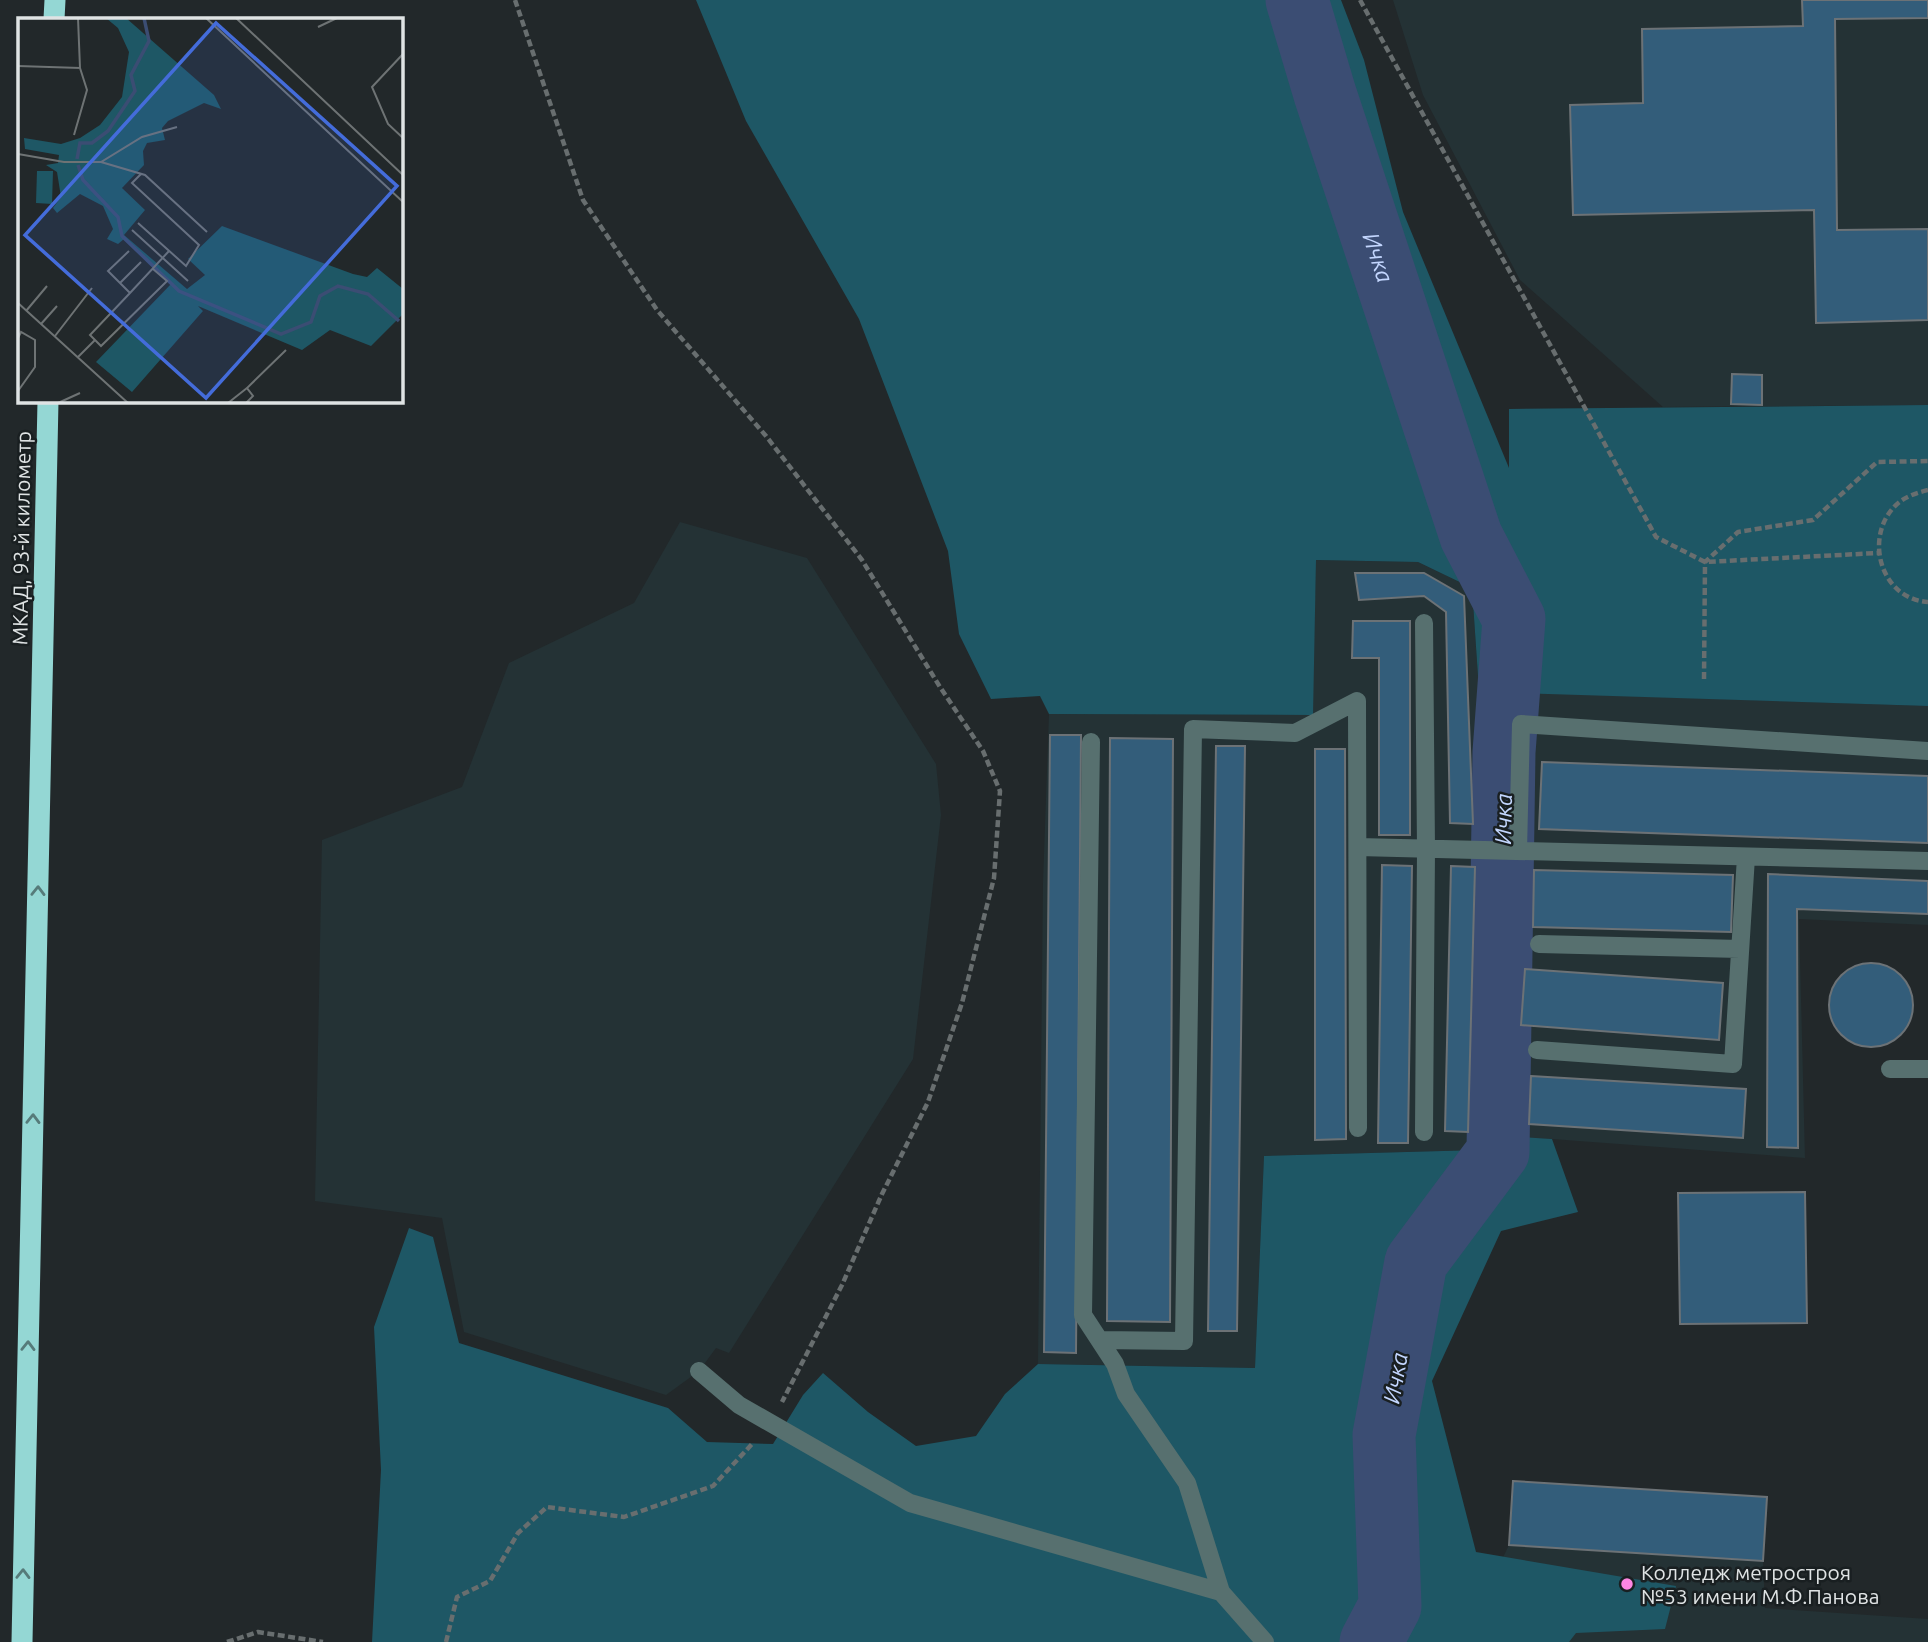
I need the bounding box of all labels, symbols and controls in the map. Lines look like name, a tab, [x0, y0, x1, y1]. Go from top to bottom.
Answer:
inset map	[18, 18, 402, 402]
water label: Ичка	[1359, 229, 1399, 285]
street label: МКАД, 93-й километр	[7, 431, 35, 645]
water label: Ичка	[1490, 793, 1516, 845]
one-way arrow	[30, 886, 46, 896]
one-way arrow	[25, 1113, 41, 1124]
one-way arrow	[20, 1341, 36, 1351]
water label: Ичка	[1378, 1351, 1412, 1405]
place label: Колледж метростроя №53 имени М.Ф.Панова	[1641, 1560, 1880, 1608]
one-way arrow	[16, 1568, 31, 1579]
marker: Колледж метростроя №53 имени М.Ф.Панова	[1619, 1576, 1635, 1592]

